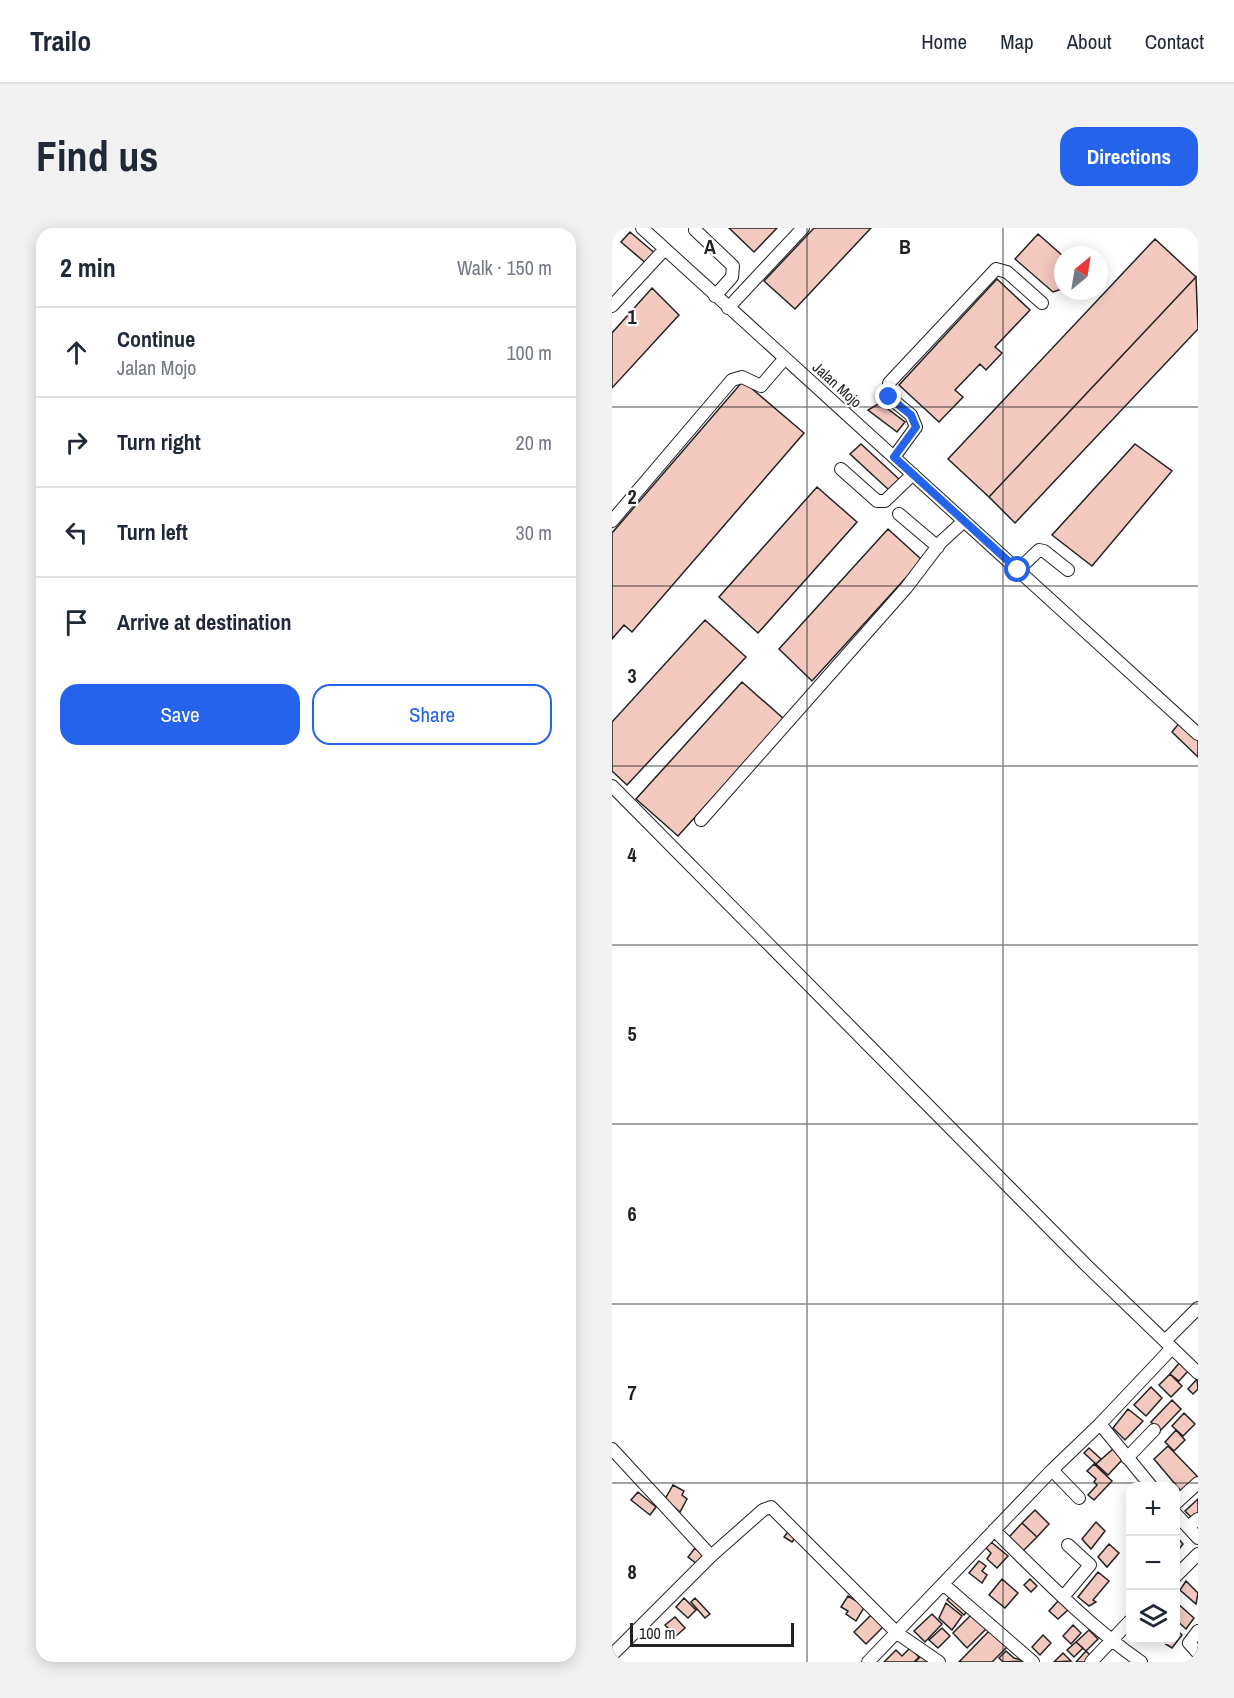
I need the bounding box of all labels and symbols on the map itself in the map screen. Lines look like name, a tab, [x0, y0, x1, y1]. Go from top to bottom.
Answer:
text: A	[704, 233, 716, 260]
text: B	[899, 233, 911, 260]
north arrow	[1054, 246, 1108, 300]
text: 1	[627, 303, 637, 330]
street label: Jalan Mojo	[808, 357, 867, 412]
route end	[875, 383, 901, 409]
text: 2	[627, 483, 637, 510]
route start	[1004, 556, 1030, 582]
text: 3	[627, 662, 637, 689]
text: 4	[627, 841, 637, 868]
text: 5	[627, 1020, 637, 1047]
text: 6	[627, 1200, 637, 1227]
text: 7	[627, 1379, 637, 1406]
text: 8	[627, 1558, 637, 1585]
scale bar	[630, 1620, 794, 1648]

